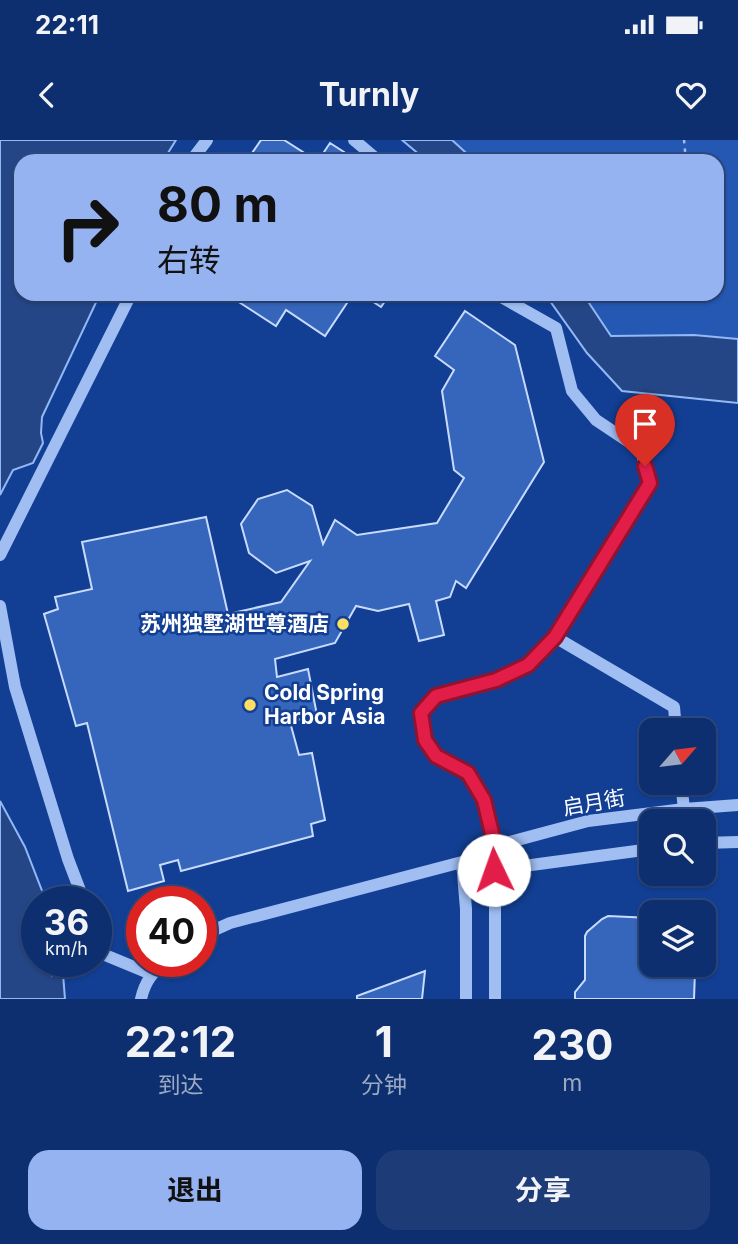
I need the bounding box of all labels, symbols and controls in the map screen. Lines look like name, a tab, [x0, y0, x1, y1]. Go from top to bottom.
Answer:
text: 22:11	[35, 9, 99, 40]
text: Turnly	[319, 75, 419, 114]
icon: back	[28, 76, 66, 114]
icon: heart	[672, 76, 710, 114]
text: 80 m	[157, 175, 278, 234]
icon: right	[42, 182, 133, 273]
text: 右转	[157, 241, 221, 280]
pin	[615, 394, 675, 466]
icon: arrive	[626, 405, 664, 443]
place label: 苏州独墅湖世尊酒店	[140, 611, 329, 636]
marker: 苏州独墅湖世尊酒店	[335, 616, 351, 632]
place label: Cold Spring Harbor Asia	[264, 680, 386, 729]
marker: Cold Spring Harbor Asia	[242, 697, 258, 713]
north arrow	[639, 718, 716, 794]
map controls	[639, 718, 716, 977]
street label: 启月街	[561, 785, 627, 820]
button: search	[639, 809, 716, 886]
position arrow	[457, 833, 531, 907]
speed limit sign: 40	[126, 886, 217, 977]
button: layers	[639, 900, 716, 977]
text: 36	[44, 901, 89, 943]
text: km/h	[45, 938, 88, 959]
text: 22:12	[125, 1016, 236, 1067]
text: 1	[375, 1016, 393, 1067]
text: 230	[531, 1019, 613, 1070]
text: m	[562, 1069, 582, 1097]
text: 到达	[157, 1071, 203, 1099]
text: 分钟	[361, 1071, 407, 1099]
button: 退出	[28, 1150, 362, 1230]
button: 分享	[376, 1150, 710, 1230]

